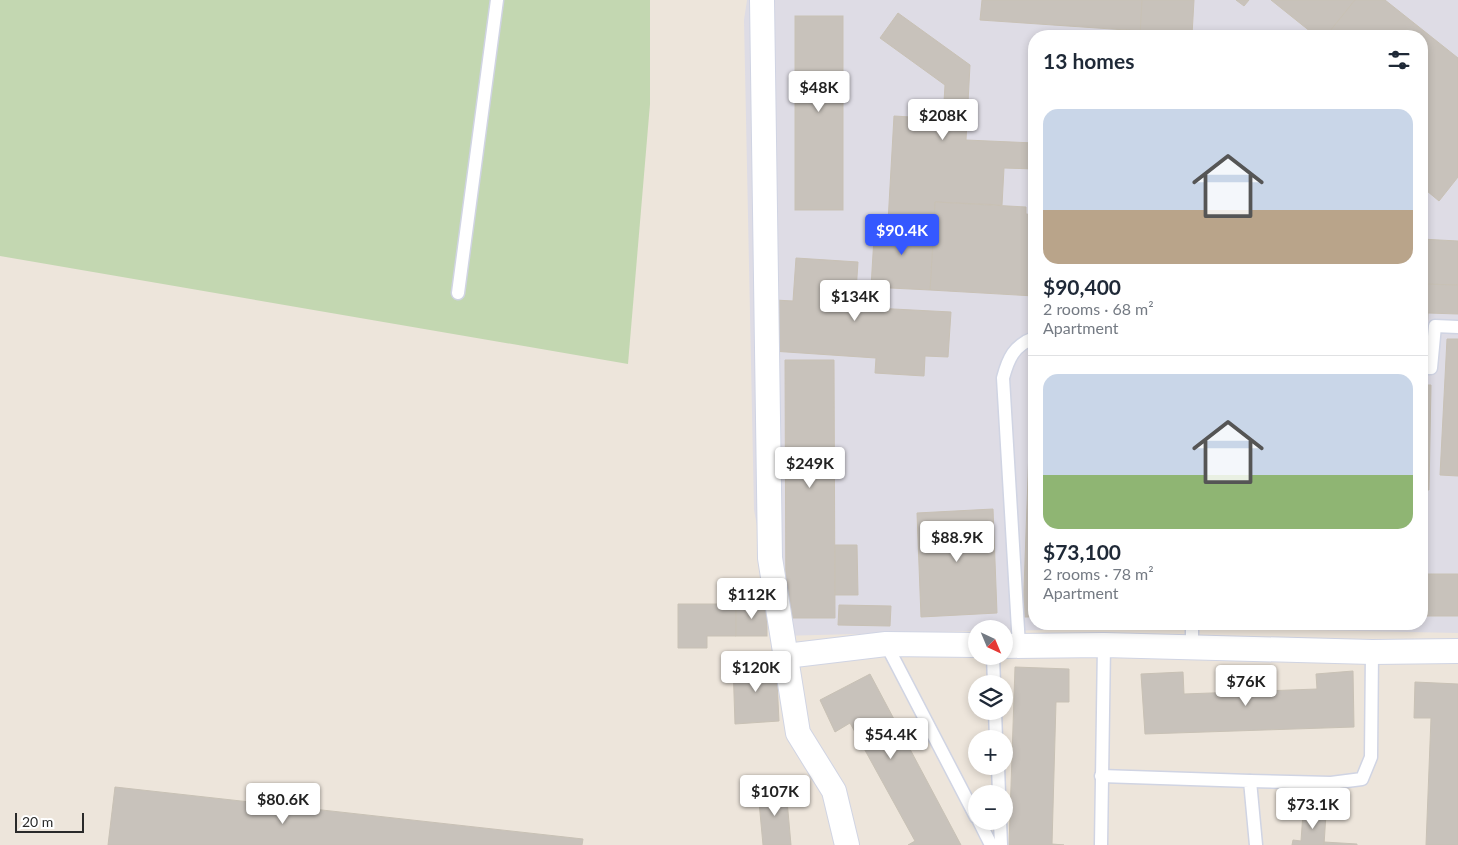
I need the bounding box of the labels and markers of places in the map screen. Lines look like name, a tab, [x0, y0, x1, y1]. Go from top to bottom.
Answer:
pin: $48K	[789, 70, 849, 113]
pin: $208K	[908, 98, 978, 141]
pin: $90.4K	[861, 214, 943, 256]
pin: $134K	[820, 280, 890, 322]
pin: $249K	[775, 446, 845, 489]
pin: $88.9K	[916, 520, 998, 563]
pin: $112K	[717, 578, 787, 620]
pin: $120K	[721, 650, 791, 693]
pin: $76K	[1216, 664, 1276, 707]
pin: $54.4K	[850, 718, 932, 760]
pin: $107K	[740, 774, 810, 817]
pin: $80.6K	[242, 782, 324, 825]
pin: $73.1K	[1272, 788, 1354, 830]

